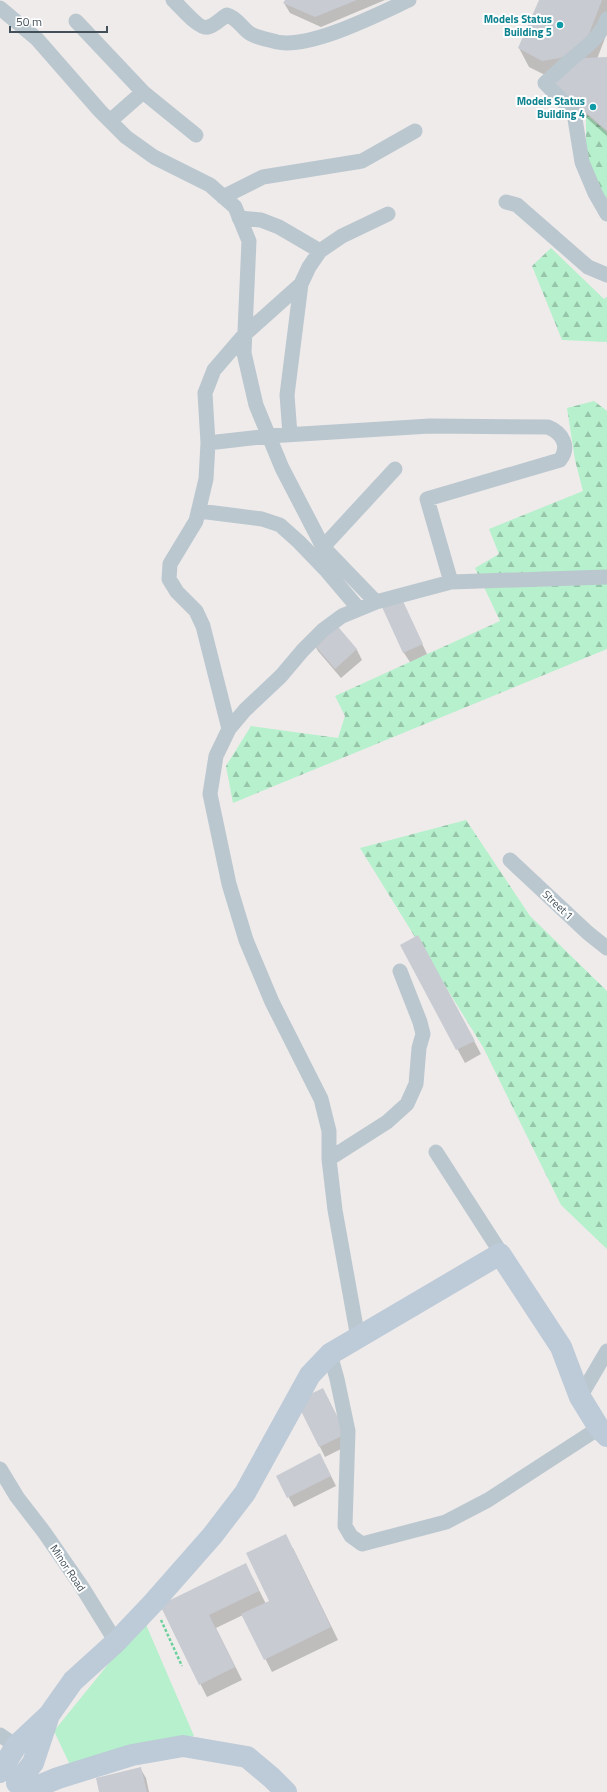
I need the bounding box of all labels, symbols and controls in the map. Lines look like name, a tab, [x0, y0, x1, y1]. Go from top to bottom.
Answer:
scale bar	[10, 8, 107, 34]
place label: Models Status Building 5	[484, 11, 552, 40]
text: 50 m	[16, 12, 42, 31]
marker: Models Status Building 5	[555, 20, 565, 30]
place label: Models Status Building 4	[517, 93, 585, 122]
marker: Models Status Building 4	[588, 102, 598, 112]
street label: Street 1	[539, 887, 577, 923]
street label: Minor Road	[46, 1541, 90, 1595]

